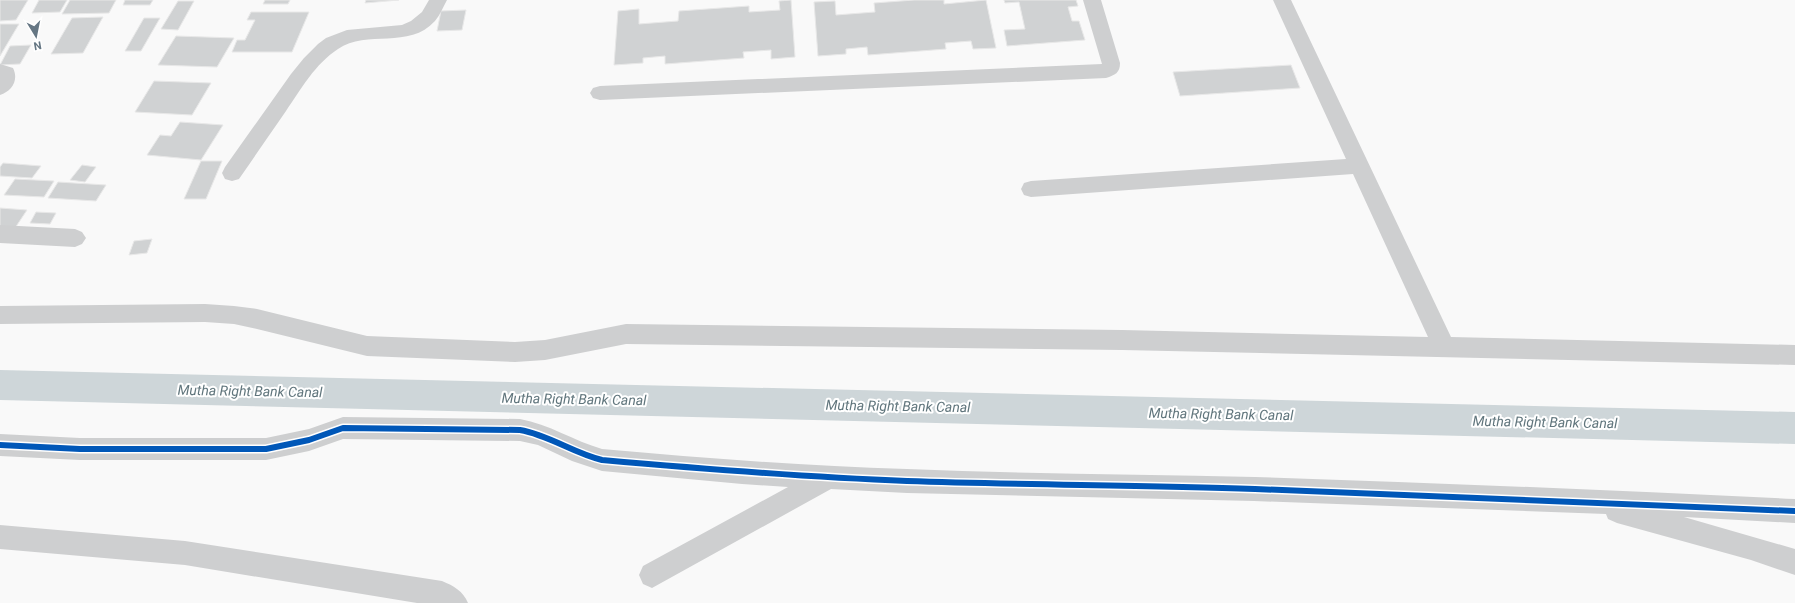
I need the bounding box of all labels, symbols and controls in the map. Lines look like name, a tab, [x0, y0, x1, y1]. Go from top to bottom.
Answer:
north arrow	[16, 16, 56, 56]
text: N	[32, 38, 43, 52]
water label: Mutha Right Bank Canal	[177, 382, 323, 400]
water label: Mutha Right Bank Canal	[501, 390, 647, 408]
water label: Mutha Right Bank Canal	[825, 397, 971, 415]
water label: Mutha Right Bank Canal	[1148, 405, 1294, 423]
water label: Mutha Right Bank Canal	[1472, 413, 1618, 431]

